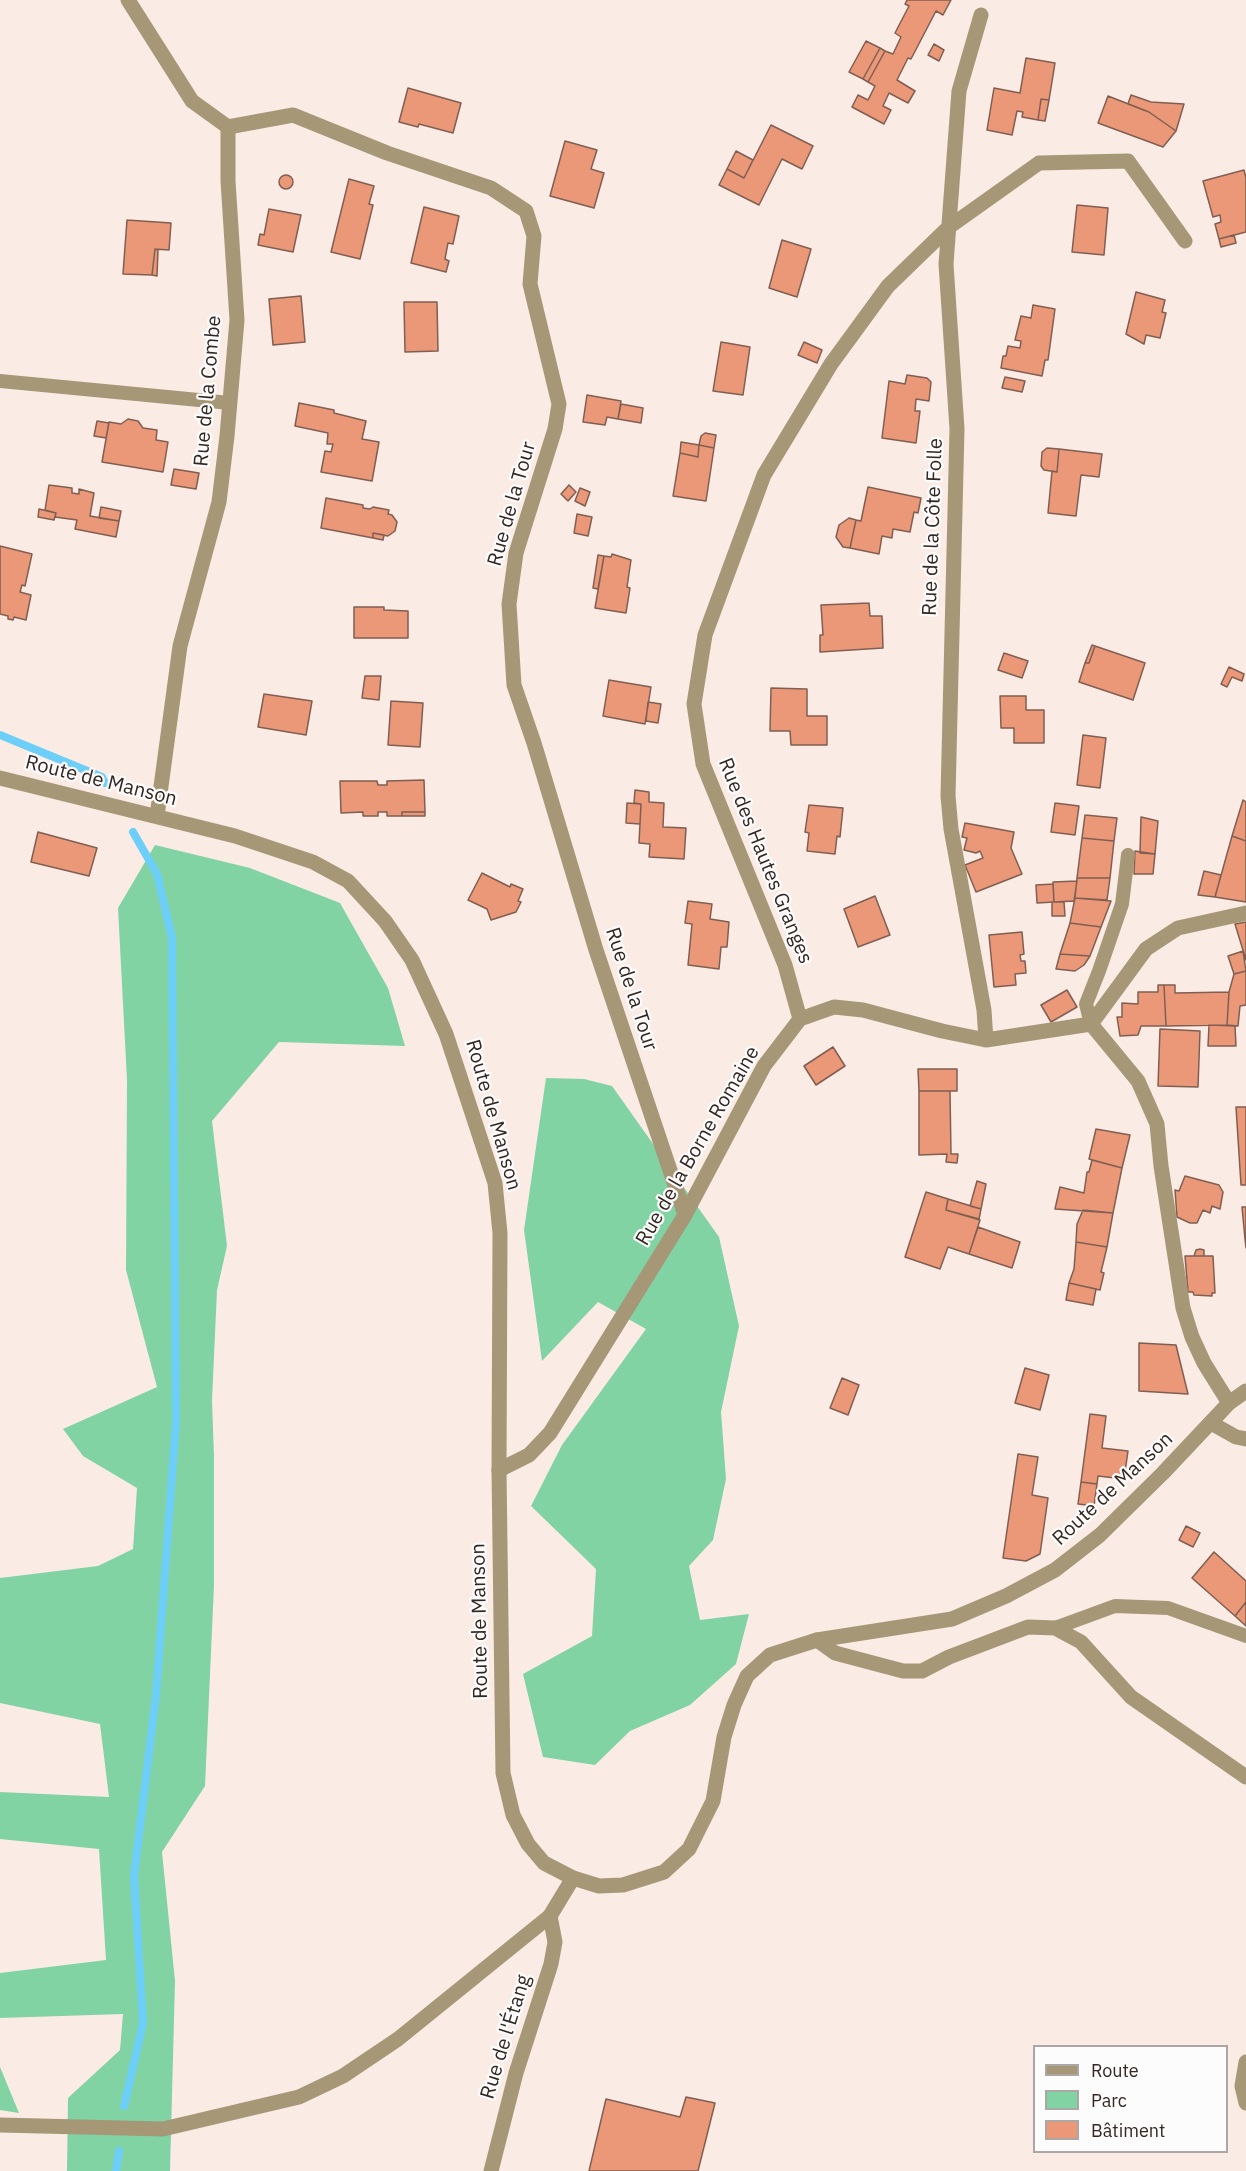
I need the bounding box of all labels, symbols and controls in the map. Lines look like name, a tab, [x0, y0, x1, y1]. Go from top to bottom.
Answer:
street label: Rue de la Combe	[189, 314, 227, 468]
street label: Rue de la Côte Folle	[918, 438, 948, 616]
street label: Rue de la Tour	[483, 439, 541, 569]
street label: Route de Manson	[23, 751, 179, 811]
street label: Rue des Hautes Granges	[713, 755, 817, 967]
street label: Rue de la Tour	[600, 924, 662, 1054]
street label: Route de Manson	[460, 1037, 526, 1193]
street label: Rue de la Borne Romaine	[631, 1042, 765, 1250]
street label: Route de Manson	[1048, 1427, 1178, 1551]
street label: Route de Manson	[467, 1543, 493, 1699]
street label: Rue de l'Étang	[476, 1972, 536, 2102]
legend	[1033, 2045, 1228, 2153]
text: Route	[1091, 2059, 1139, 2082]
text: Parc	[1091, 2089, 1127, 2112]
text: Bâtiment	[1091, 2119, 1165, 2142]

